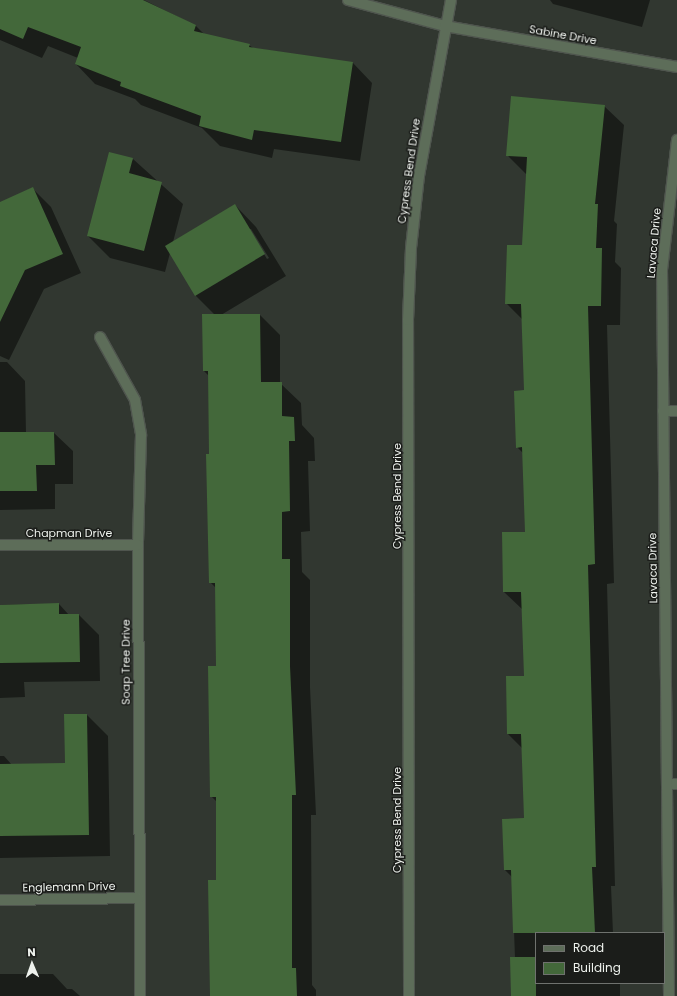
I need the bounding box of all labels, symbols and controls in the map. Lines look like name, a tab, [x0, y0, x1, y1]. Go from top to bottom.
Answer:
street label: Sabine Drive	[528, 23, 598, 47]
street label: Cypress Bend Drive	[395, 118, 423, 224]
street label: Lavaca Drive	[644, 207, 664, 279]
street label: Cypress Bend Drive	[390, 443, 404, 549]
street label: Chapman Drive	[26, 526, 112, 540]
street label: Lavaca Drive	[646, 533, 660, 603]
street label: Soap Tree Drive	[119, 619, 133, 705]
street label: Cypress Bend Drive	[390, 767, 404, 873]
street label: Englemann Drive	[22, 880, 116, 894]
legend	[535, 932, 665, 984]
text: Road	[573, 939, 604, 956]
north arrow	[12, 944, 52, 984]
text: N	[27, 944, 36, 960]
text: Building	[573, 959, 621, 976]

